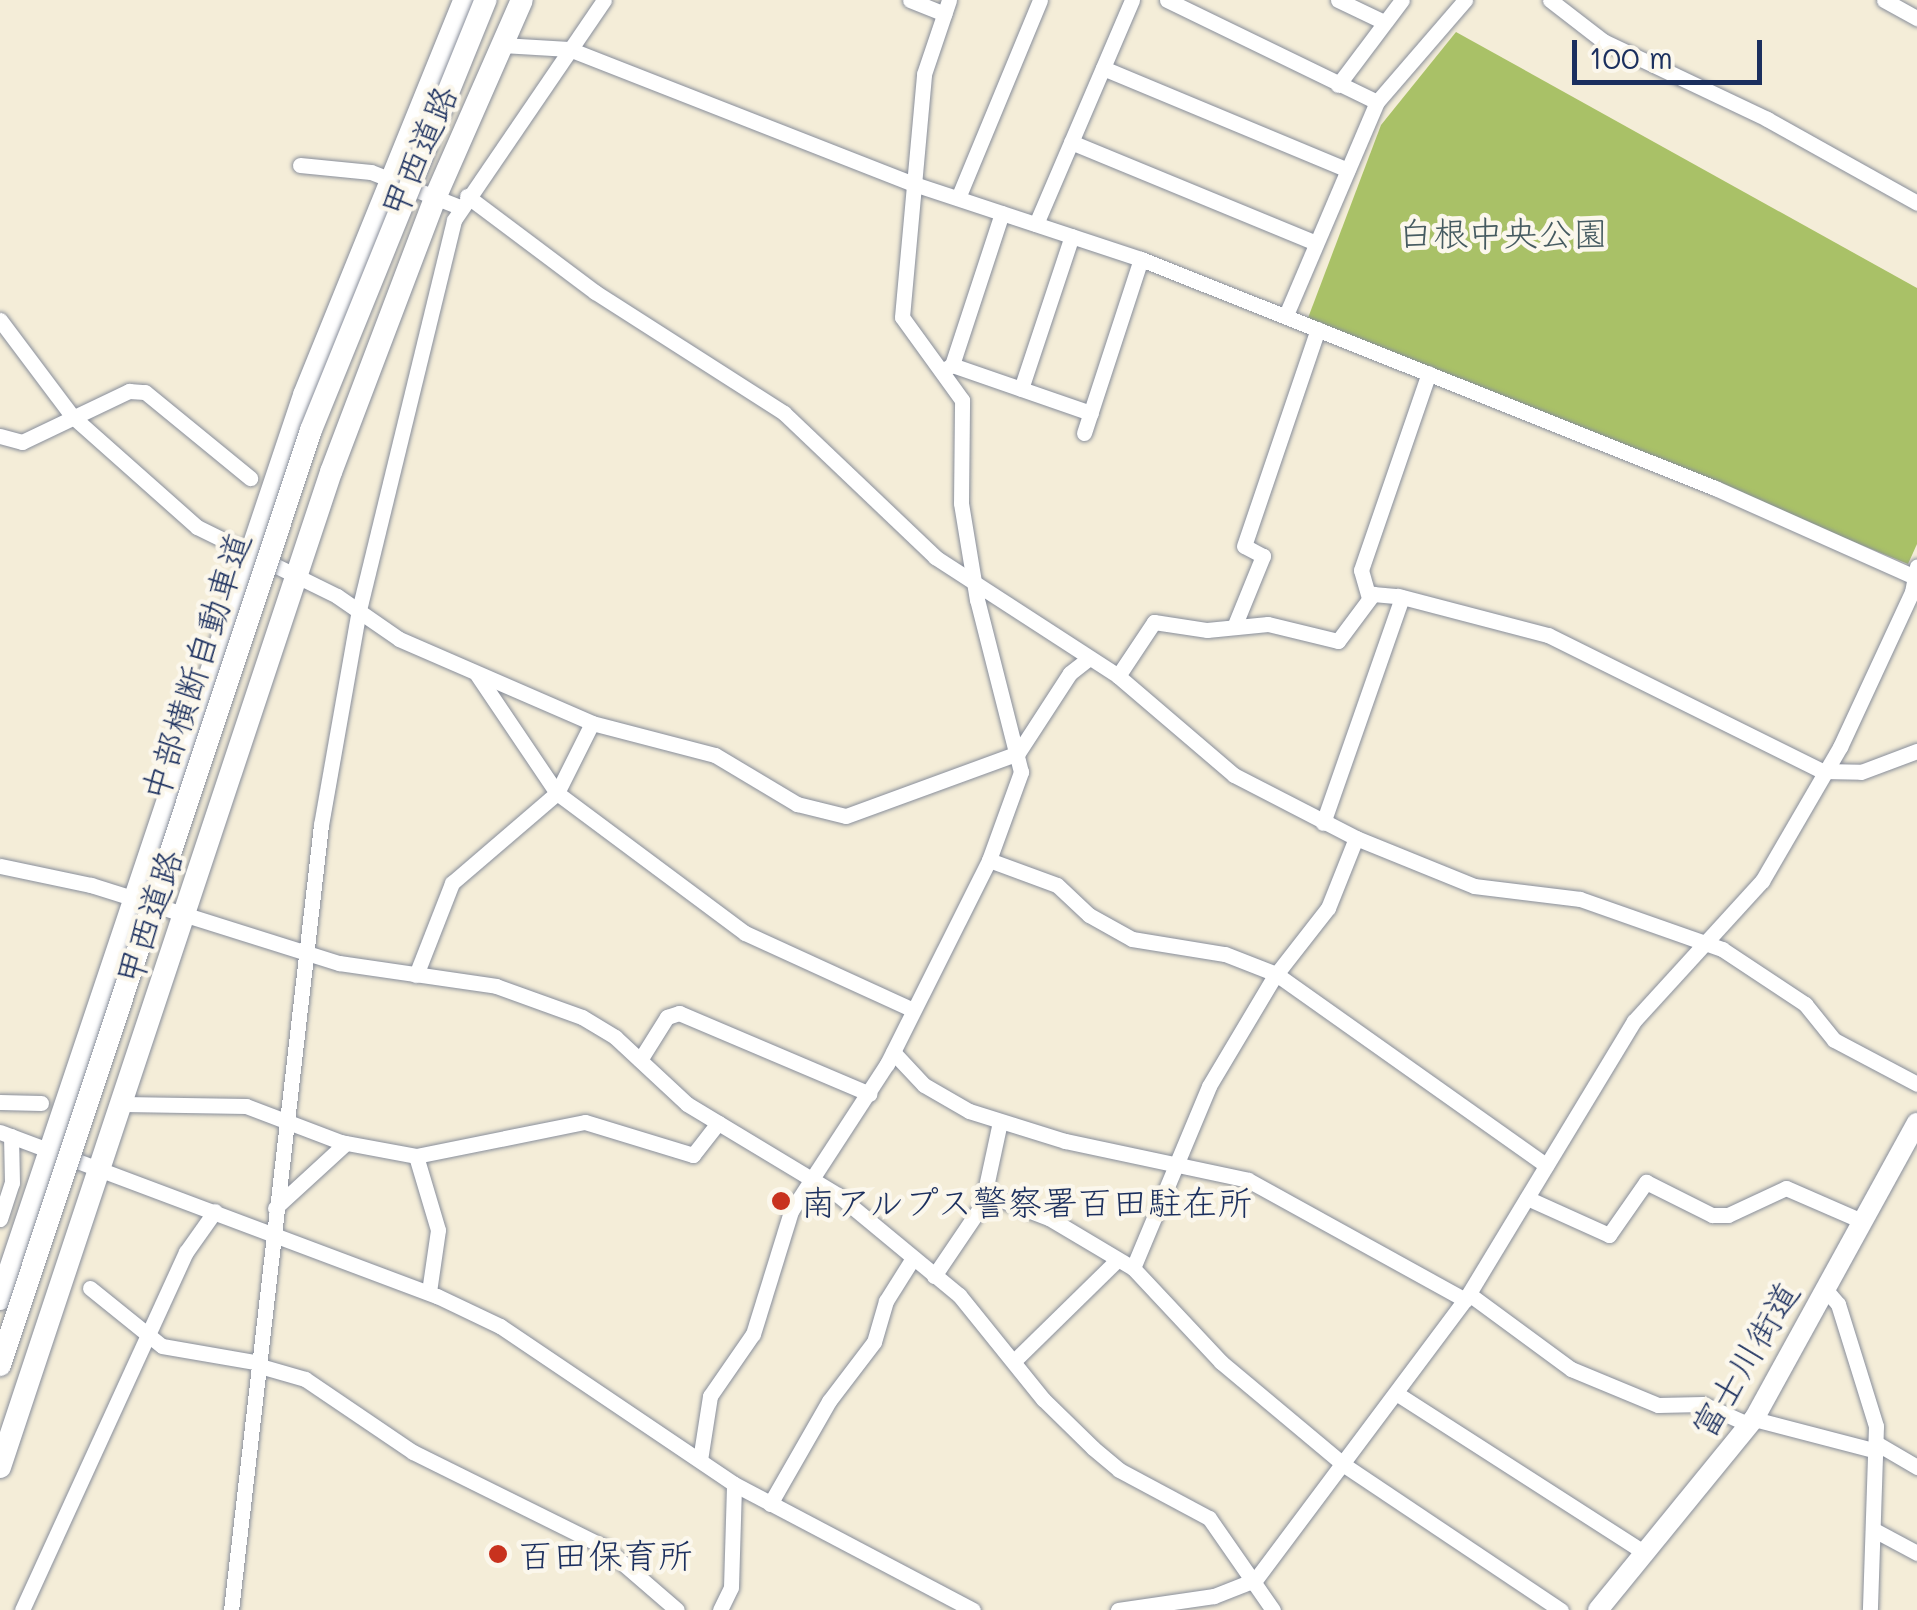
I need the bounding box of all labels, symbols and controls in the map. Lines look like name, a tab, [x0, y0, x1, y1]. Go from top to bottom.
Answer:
scale bar	[1577, 20, 1767, 82]
text: 100 m	[1589, 37, 1673, 77]
street label: 甲西道路	[371, 78, 465, 224]
park label: 白根中央公園	[1398, 211, 1608, 253]
street label: 中部横断自動車道	[132, 526, 258, 806]
street label: 甲西道路	[106, 844, 190, 990]
place label: 南アルプス警察署百田駐在所	[801, 1180, 1256, 1222]
marker: 南アルプス警察署百田駐在所	[770, 1190, 792, 1212]
street label: 富士川街道	[1681, 1273, 1807, 1445]
place label: 百田保育所	[518, 1533, 693, 1575]
marker: 百田保育所	[487, 1543, 509, 1565]

